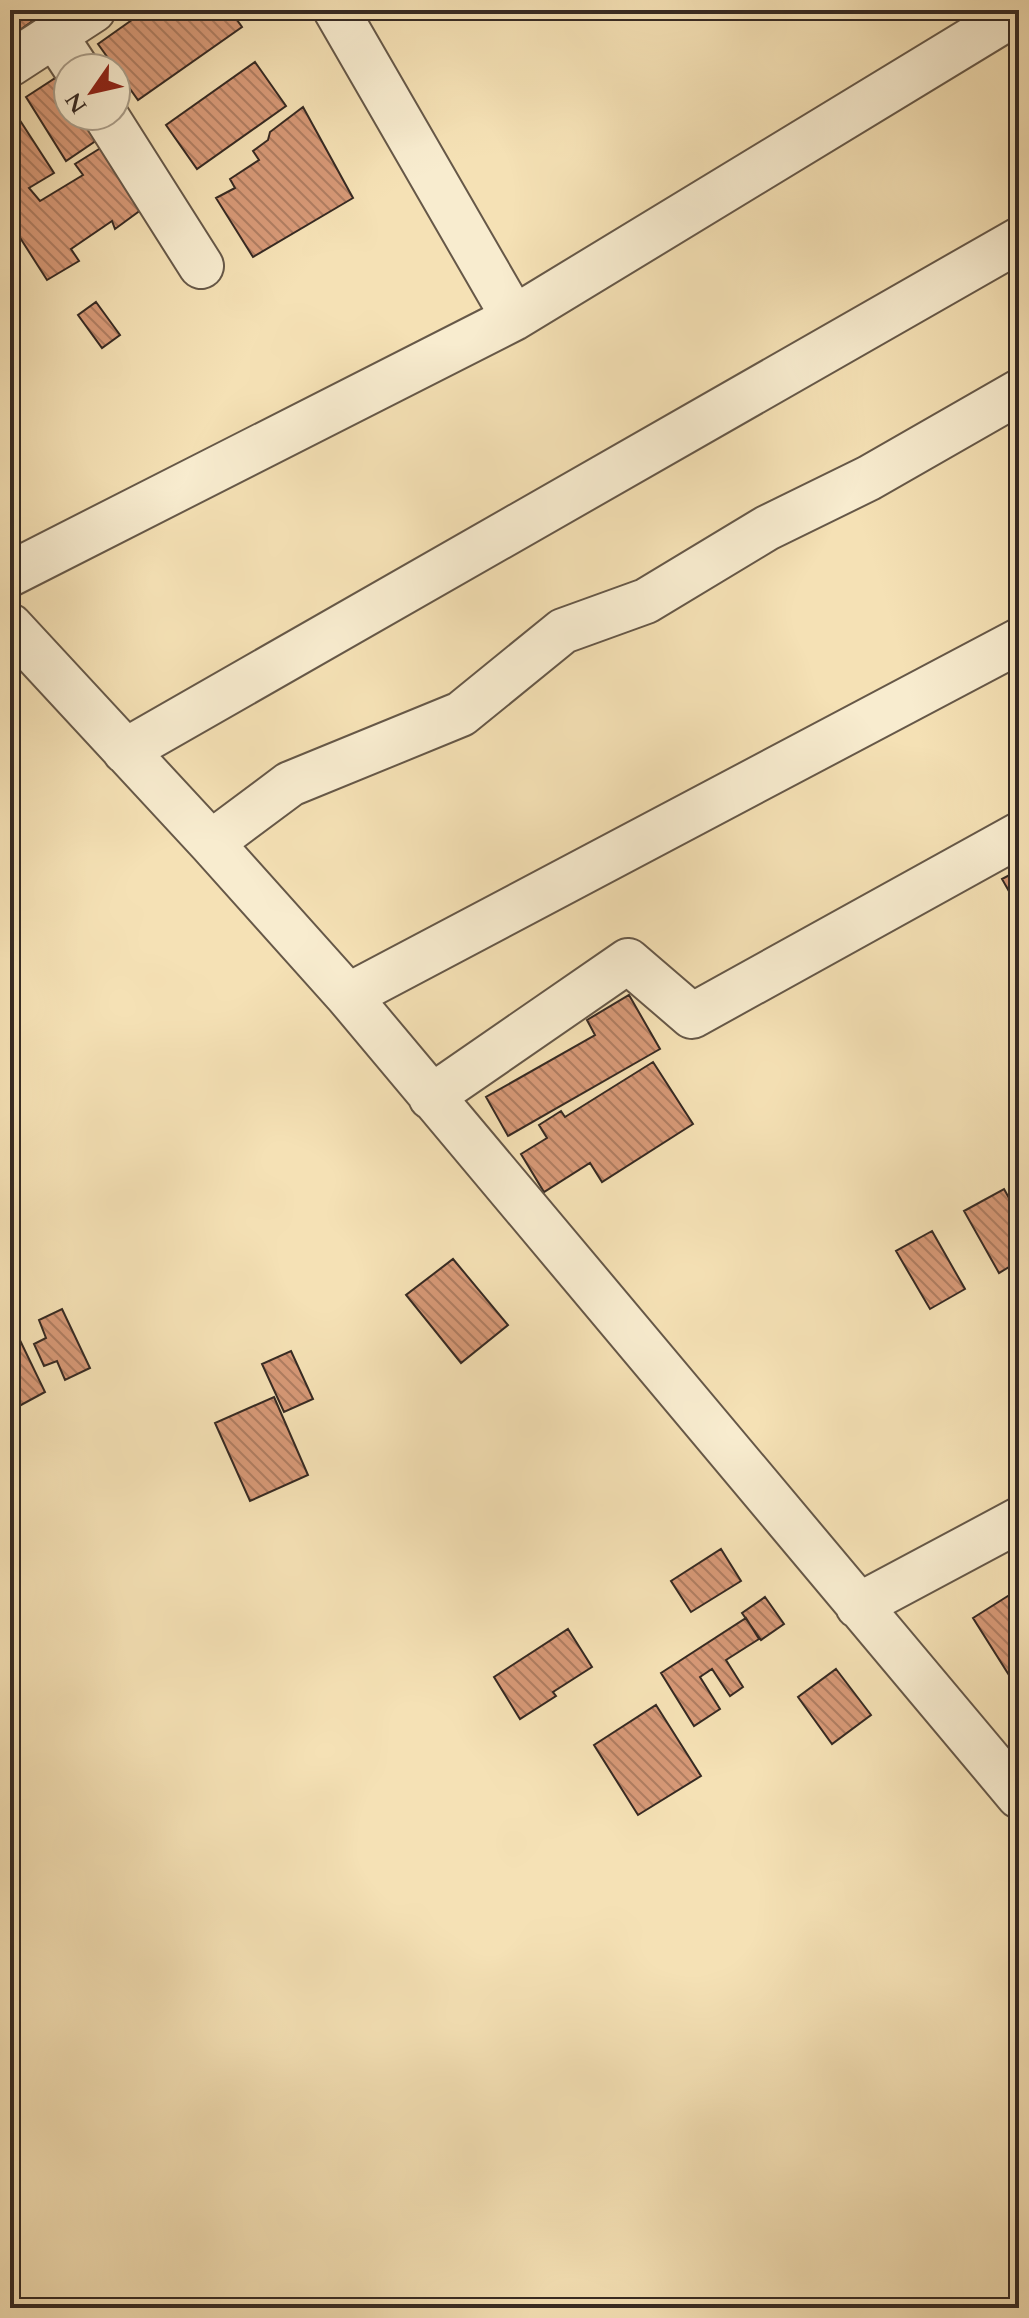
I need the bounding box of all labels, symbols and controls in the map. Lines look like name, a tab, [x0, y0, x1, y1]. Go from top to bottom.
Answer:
north arrow	[52, 52, 132, 132]
text: N	[58, 86, 94, 119]

